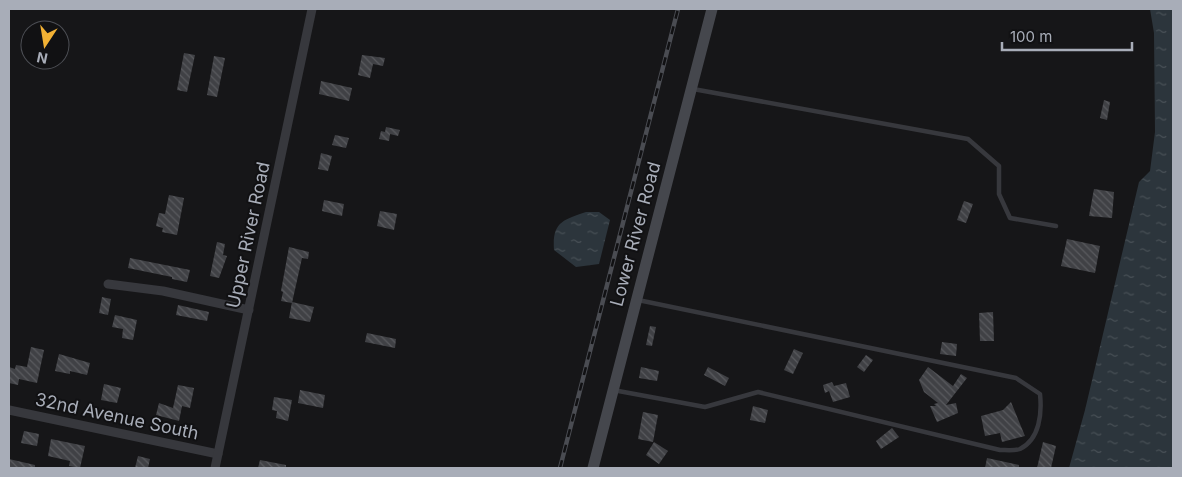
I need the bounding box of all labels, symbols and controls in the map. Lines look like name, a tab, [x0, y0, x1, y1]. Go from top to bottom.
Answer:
north arrow	[20, 20, 70, 70]
scale bar	[1002, 20, 1132, 52]
text: 100 m	[1010, 27, 1052, 46]
text: N	[35, 49, 49, 68]
street label: Lower River Road	[606, 159, 664, 309]
street label: Upper River Road	[222, 160, 274, 310]
street label: 32nd Avenue South	[33, 388, 201, 444]

